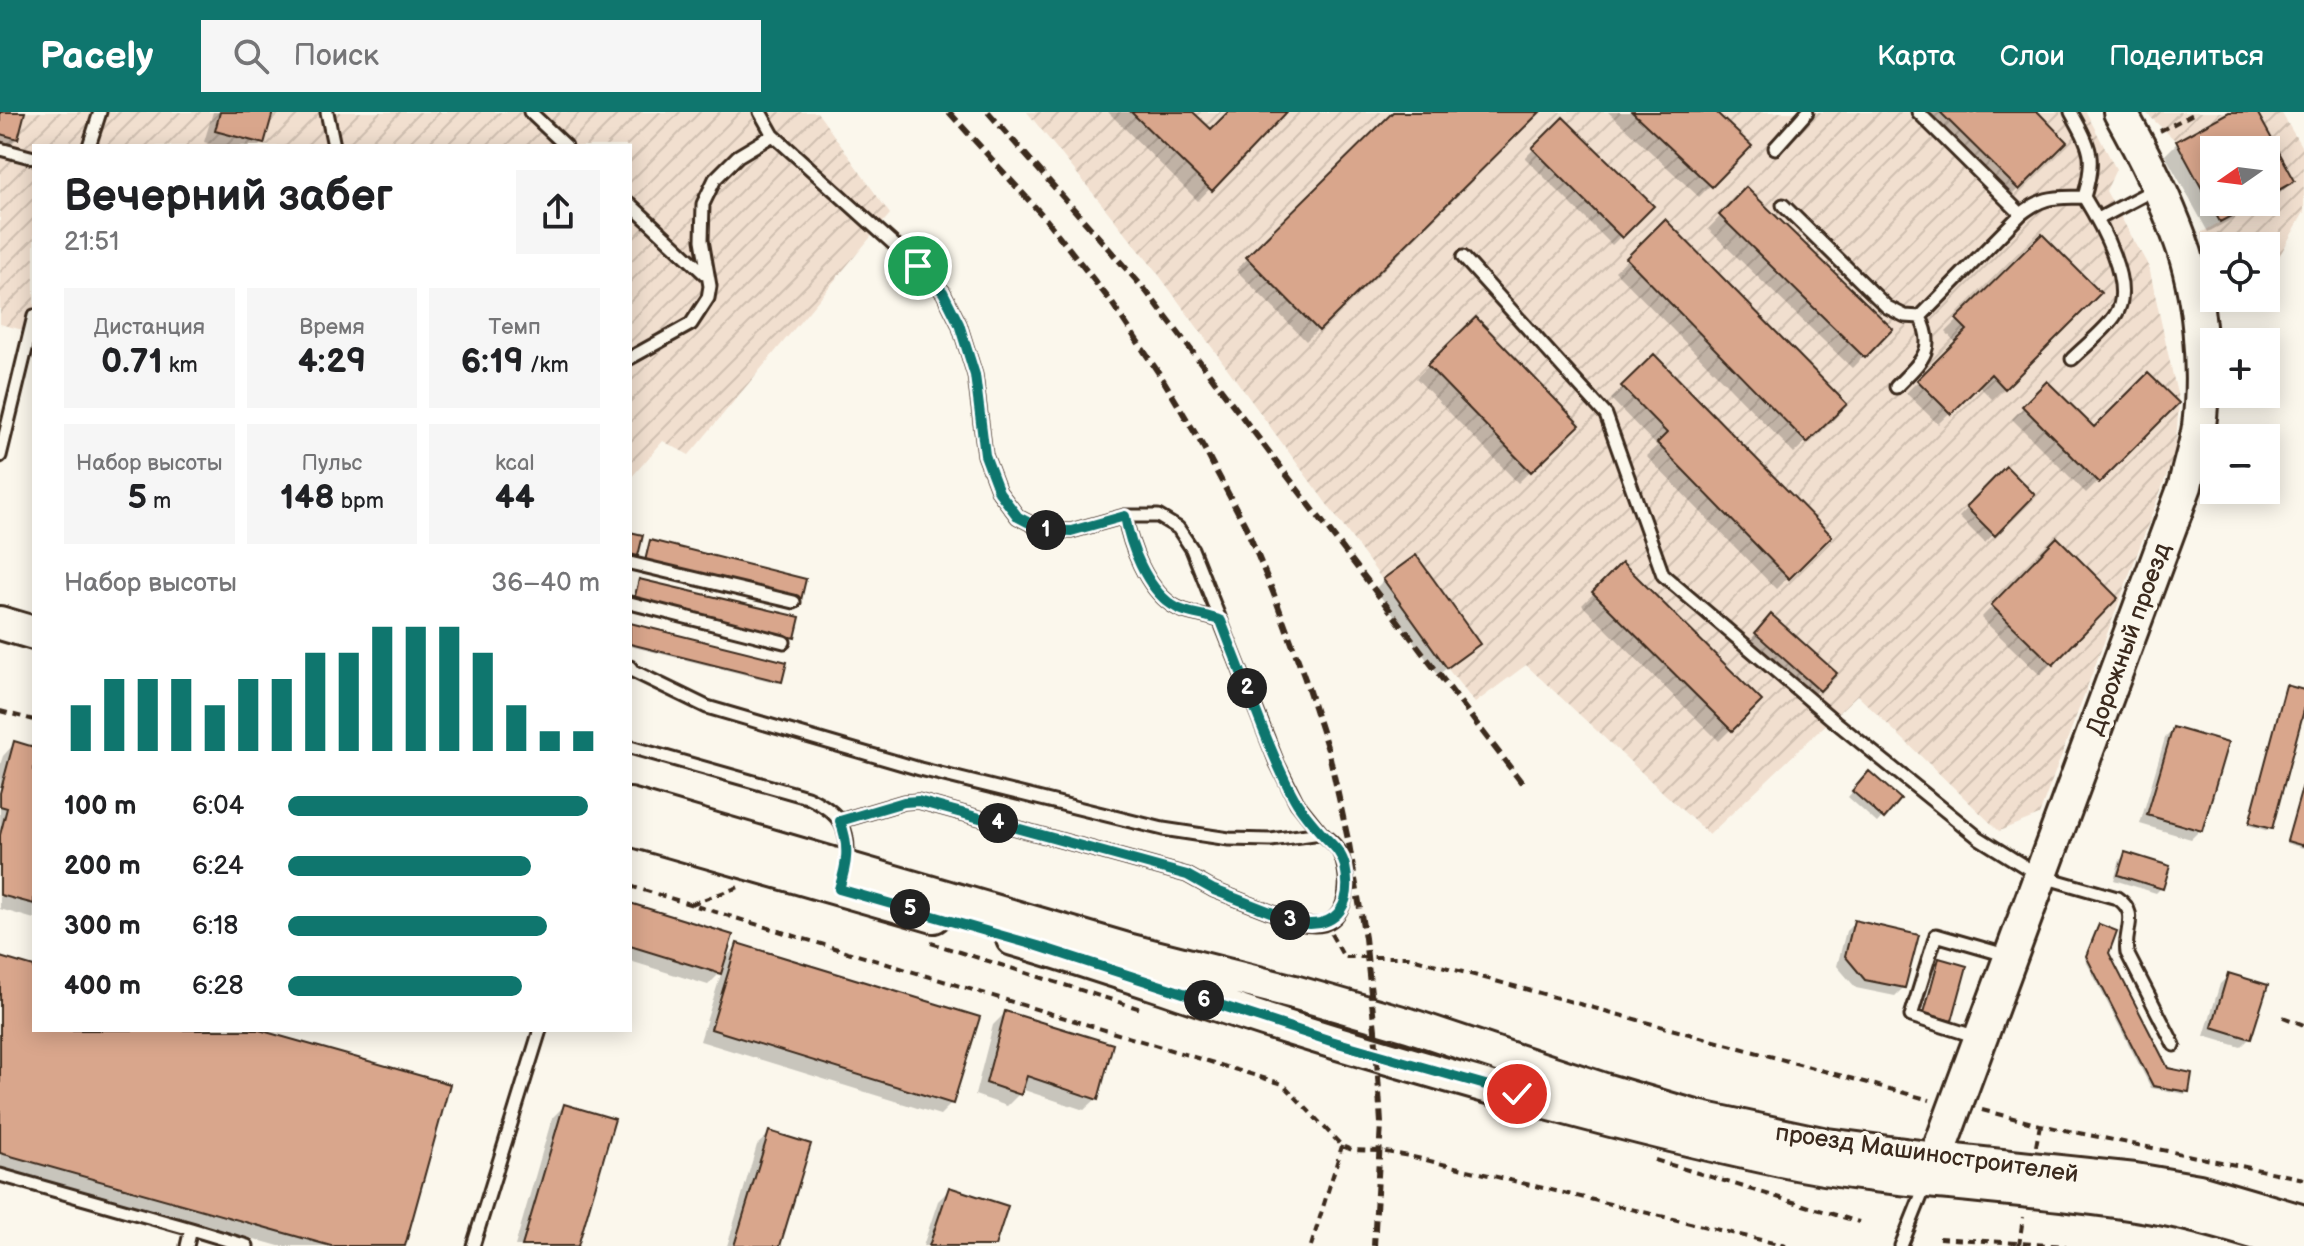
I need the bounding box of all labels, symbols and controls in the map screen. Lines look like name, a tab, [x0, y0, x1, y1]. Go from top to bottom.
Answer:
search box	[201, 20, 761, 92]
text: Pacely	[40, 34, 153, 79]
icon: search	[229, 34, 273, 78]
text: Поиск	[293, 38, 379, 74]
text: Карта	[1877, 40, 1956, 73]
text: Слои	[2000, 40, 2065, 73]
text: Поделиться	[2109, 40, 2264, 73]
north arrow	[2200, 136, 2280, 216]
map controls	[2200, 136, 2280, 504]
text: Вечерний забег	[64, 170, 393, 223]
button: share	[516, 170, 600, 254]
text: 21:51	[64, 227, 119, 258]
pin	[884, 232, 952, 300]
button: locate	[2200, 232, 2280, 312]
icon: arrive	[896, 244, 940, 288]
text: Дистанция	[94, 314, 205, 341]
text: Время	[299, 314, 365, 341]
text: Темп	[489, 314, 541, 341]
button: +	[2200, 328, 2280, 408]
text: 0.71	[101, 341, 163, 382]
text: 4:29	[298, 341, 366, 382]
text: 6:19	[461, 341, 524, 382]
text: km	[163, 352, 198, 379]
text: /km	[524, 352, 569, 379]
button: −	[2200, 424, 2280, 504]
text: Набор высоты	[76, 450, 223, 477]
text: Пульс	[302, 450, 362, 477]
text: kcal	[495, 450, 534, 477]
text: 5	[127, 477, 147, 518]
text: 148	[280, 477, 335, 518]
text: 44	[495, 477, 535, 518]
text: m	[147, 488, 171, 515]
text: bpm	[335, 488, 384, 515]
pin: 1	[1026, 510, 1066, 550]
text: 1	[1041, 516, 1051, 543]
street label: Дорожный проезд	[2080, 539, 2177, 739]
text: Набор высоты	[64, 568, 237, 599]
text: 36–40 m	[491, 568, 600, 599]
pin: 2	[1227, 668, 1267, 708]
text: 2	[1240, 674, 1254, 701]
text: 100 m	[64, 791, 137, 822]
text: 6:04	[192, 791, 244, 822]
pin: 4	[978, 803, 1018, 843]
text: 4	[992, 809, 1004, 836]
text: 200 m	[64, 851, 141, 882]
text: 6:24	[192, 851, 244, 882]
pin: 5	[890, 889, 930, 929]
text: 5	[904, 895, 916, 922]
pin: 3	[1270, 900, 1310, 940]
text: 3	[1284, 906, 1296, 933]
text: 300 m	[64, 911, 141, 942]
text: 6:18	[192, 911, 238, 942]
text: 400 m	[64, 971, 141, 1002]
text: 6:28	[192, 971, 244, 1002]
pin: 6	[1184, 980, 1224, 1020]
text: 6	[1197, 986, 1211, 1013]
pin	[1483, 1060, 1551, 1128]
icon: check	[1495, 1072, 1539, 1116]
street label: проезд Машиностроителей	[1773, 1118, 2080, 1189]

